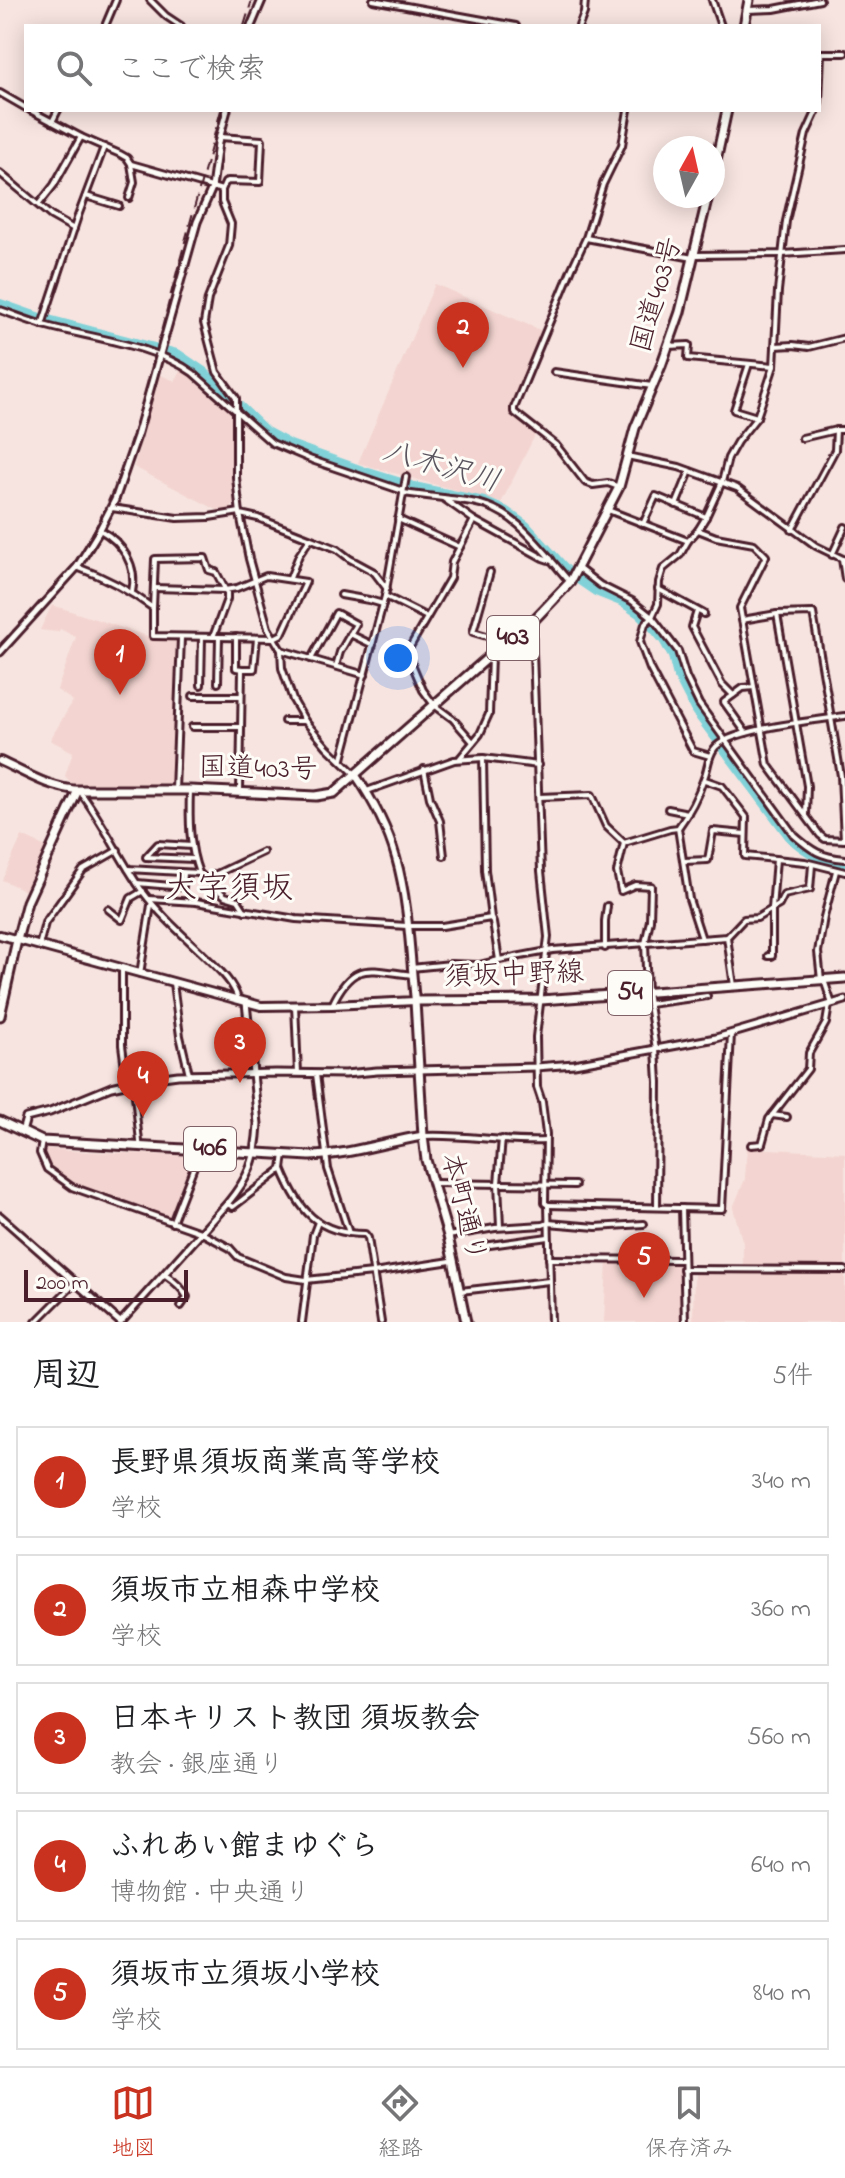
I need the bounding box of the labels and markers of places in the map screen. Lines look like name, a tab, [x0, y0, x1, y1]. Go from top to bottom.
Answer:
pin: 2	[437, 302, 489, 368]
pin: 1	[94, 629, 146, 695]
pin: 3	[214, 1017, 266, 1083]
pin: 4	[117, 1051, 169, 1117]
pin: 5	[618, 1232, 670, 1298]

